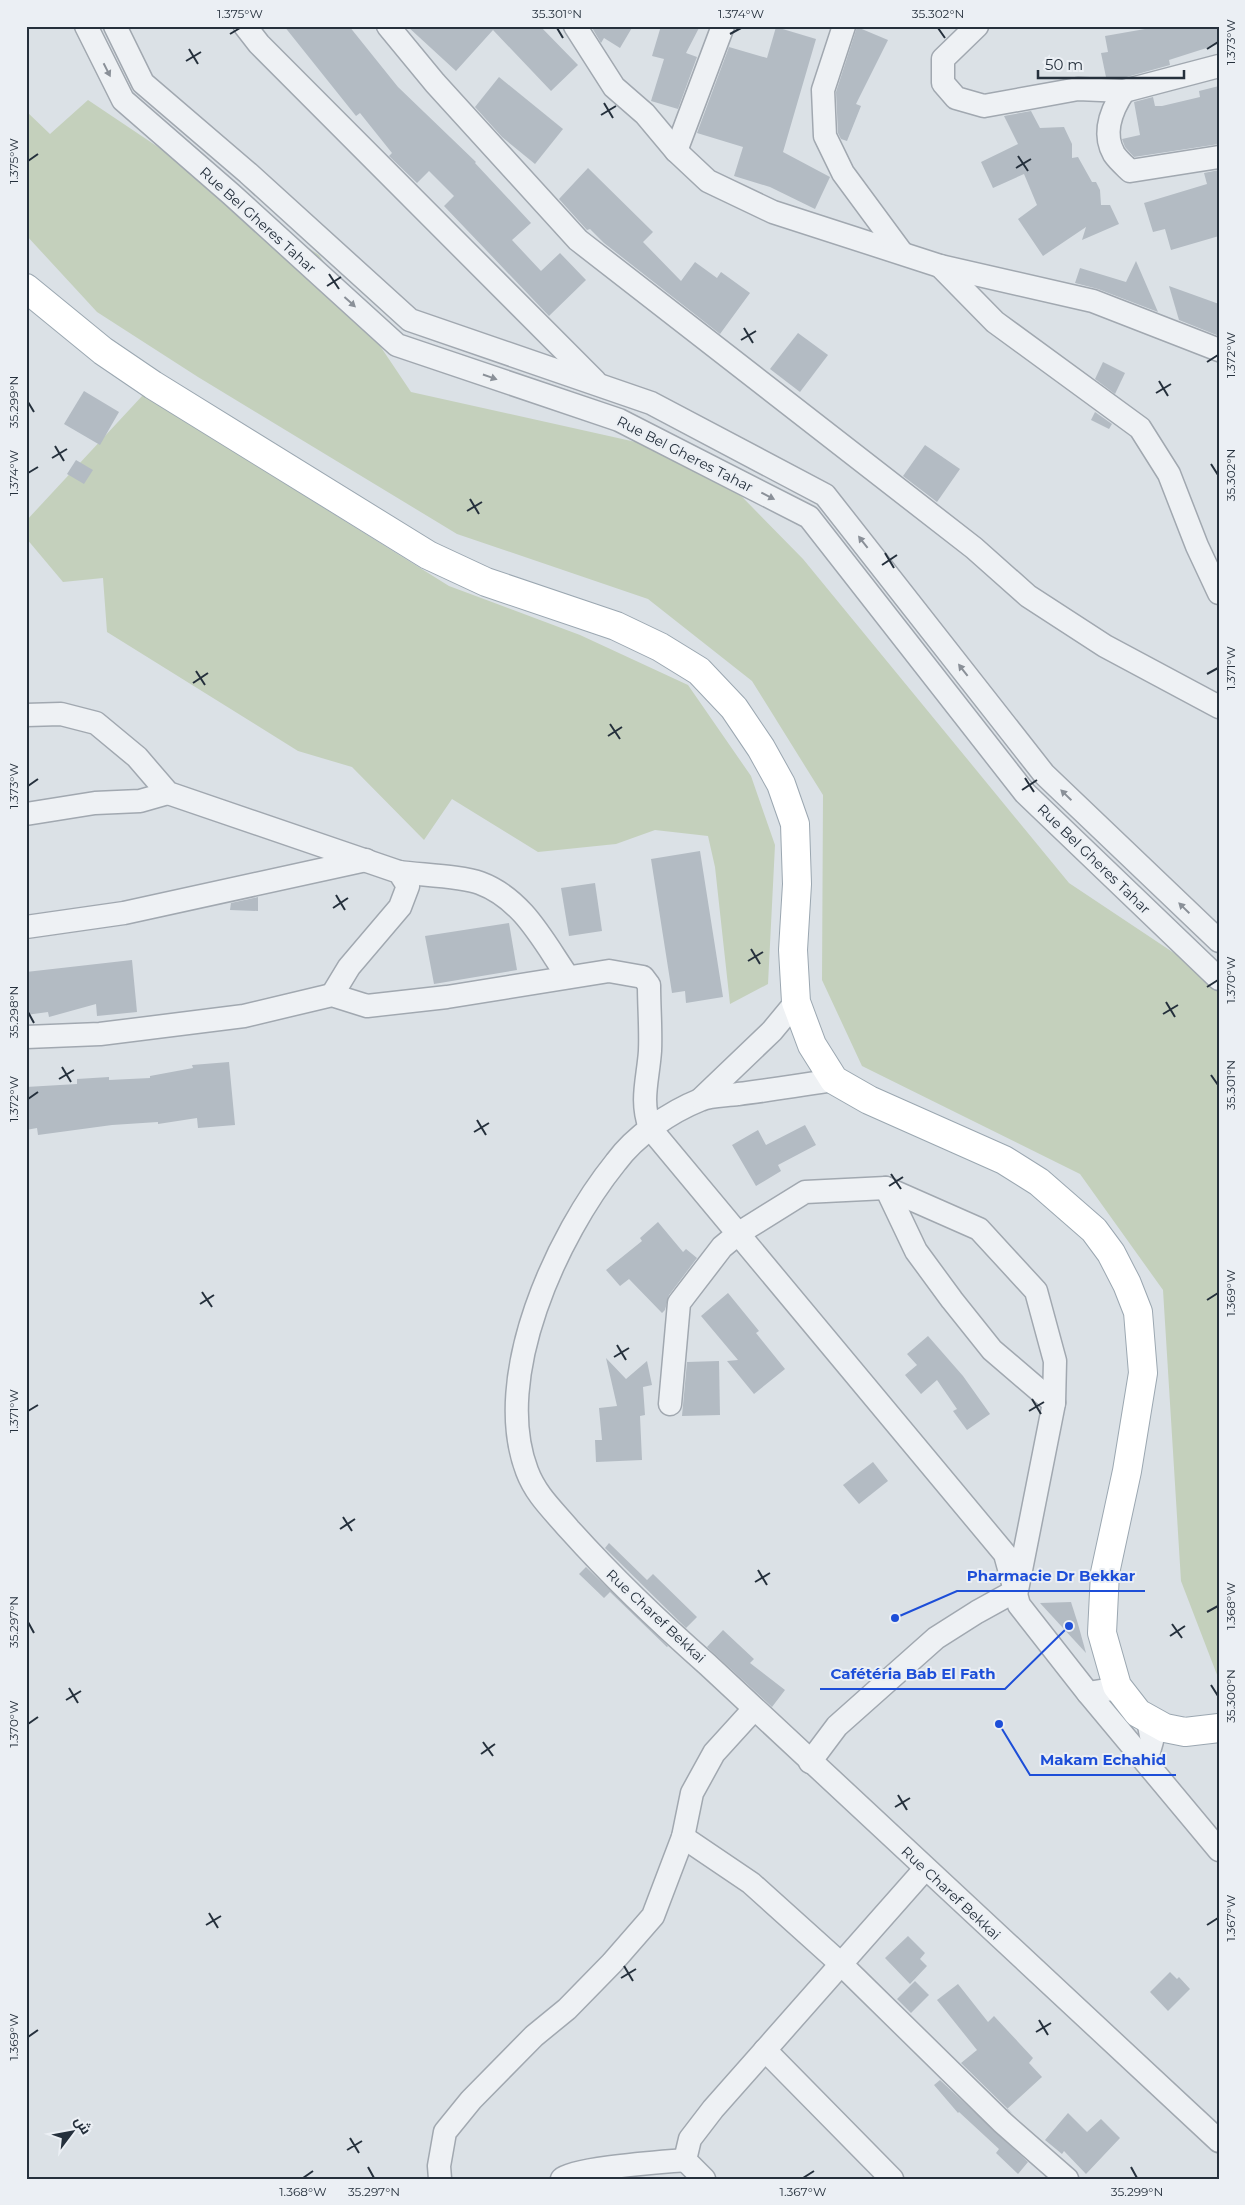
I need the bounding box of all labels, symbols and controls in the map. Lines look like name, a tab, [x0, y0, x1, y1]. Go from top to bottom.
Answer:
text: 1.375°W	[217, 6, 263, 21]
text: 35.301°N	[532, 6, 582, 21]
text: 1.374°W	[718, 6, 764, 21]
text: 35.302°N	[912, 6, 964, 21]
text: 1.373°W	[1223, 19, 1238, 65]
scale bar	[1038, 48, 1184, 80]
text: 50 m	[1045, 55, 1083, 74]
one-way arrow	[104, 63, 112, 77]
text: 1.375°W	[6, 138, 21, 184]
street label: Rue Bel Gheres Tahar	[196, 163, 320, 277]
one-way arrow	[343, 296, 355, 308]
text: 1.372°W	[1223, 332, 1238, 378]
one-way arrow	[483, 374, 498, 381]
text: 35.299°N	[6, 376, 21, 428]
street label: Rue Bel Gheres Tahar	[614, 412, 756, 496]
text: 35.302°N	[1223, 449, 1238, 501]
text: 1.374°W	[6, 450, 21, 496]
one-way arrow	[760, 492, 775, 500]
one-way arrow	[857, 536, 868, 549]
text: 1.371°W	[1223, 646, 1238, 690]
one-way arrow	[957, 664, 968, 677]
text: 1.373°W	[6, 763, 21, 809]
one-way arrow	[1060, 789, 1072, 801]
street label: Rue Bel Gheres Tahar	[1034, 800, 1155, 918]
one-way arrow	[1178, 902, 1190, 914]
text: 1.370°W	[1223, 956, 1238, 1004]
text: 35.298°N	[6, 986, 21, 1038]
text: 35.301°N	[1223, 1060, 1238, 1110]
text: 1.372°W	[6, 1076, 21, 1122]
text: 1.369°W	[1223, 1269, 1238, 1317]
text: 1.371°W	[6, 1389, 21, 1433]
callout: Pharmacie Dr Bekkar	[957, 1561, 1145, 1591]
street label: Rue Charef Bekkai	[603, 1565, 709, 1667]
text: Pharmacie Dr Bekkar	[967, 1566, 1136, 1585]
text: 1.368°W	[1223, 1582, 1238, 1630]
text: 35.297°N	[6, 1596, 21, 1648]
callout: Cafétéria Bab El Fath	[820, 1659, 1005, 1689]
text: Cafétéria Bab El Fath	[830, 1664, 996, 1683]
text: 35.300°N	[1223, 1669, 1238, 1723]
text: 1.370°W	[6, 1700, 21, 1748]
callout: Makam Echahid	[1030, 1745, 1176, 1775]
text: Makam Echahid	[1040, 1750, 1166, 1769]
street label: Rue Charef Bekkai	[898, 1842, 1004, 1944]
text: 1.367°W	[1223, 1895, 1238, 1941]
text: 1.369°W	[6, 2013, 21, 2061]
north arrow	[48, 2108, 98, 2158]
text: ش	[71, 2113, 95, 2138]
text: 1.368°W	[279, 2184, 327, 2199]
text: 35.297°N	[348, 2184, 400, 2199]
text: 1.367°W	[780, 2184, 826, 2199]
text: 35.299°N	[1111, 2184, 1163, 2199]

